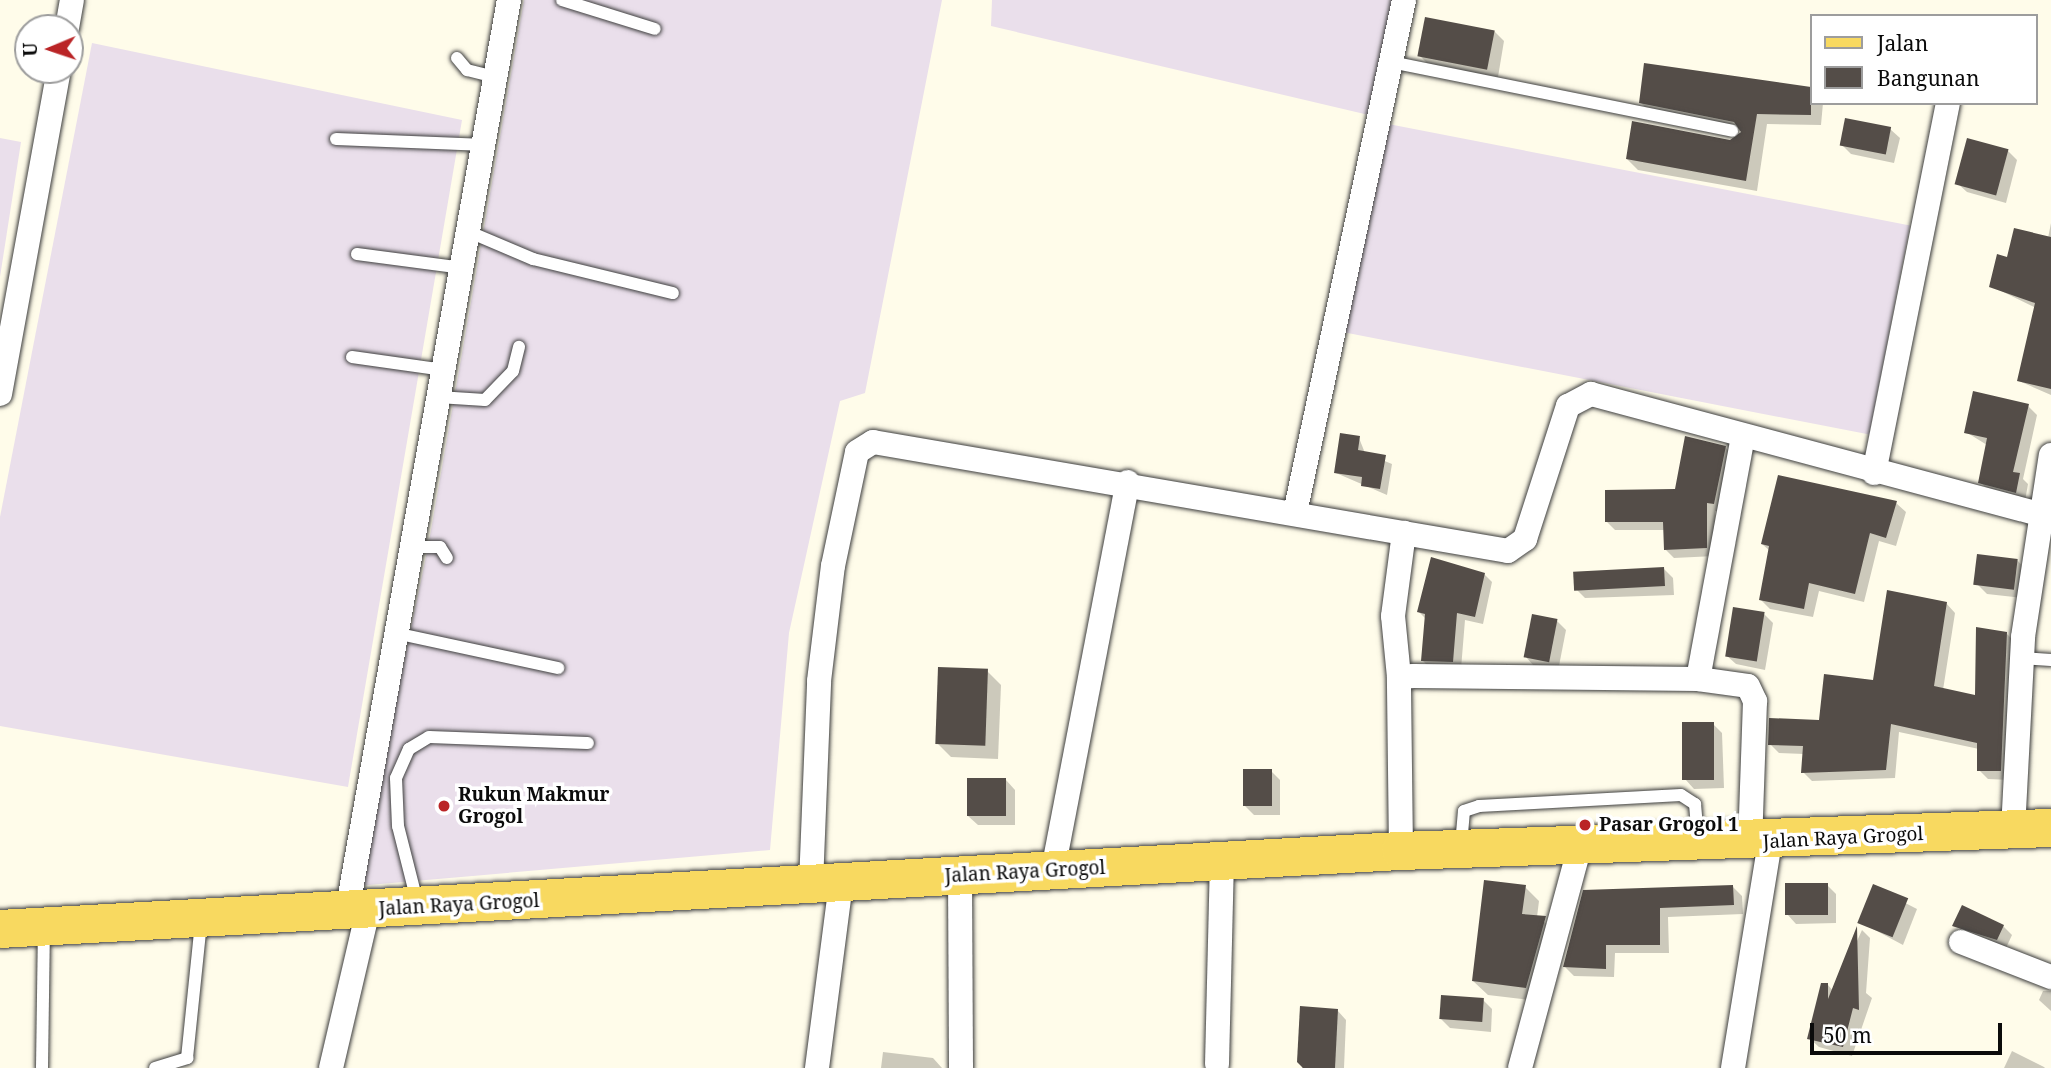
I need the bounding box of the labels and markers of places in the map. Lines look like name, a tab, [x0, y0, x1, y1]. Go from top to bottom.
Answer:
place label: Rukun Makmur Grogol	[458, 784, 610, 828]
marker: Rukun Makmur Grogol	[436, 798, 452, 814]
place label: Pasar Grogol 1	[1599, 814, 1739, 836]
marker: Pasar Grogol 1	[1577, 817, 1593, 833]

